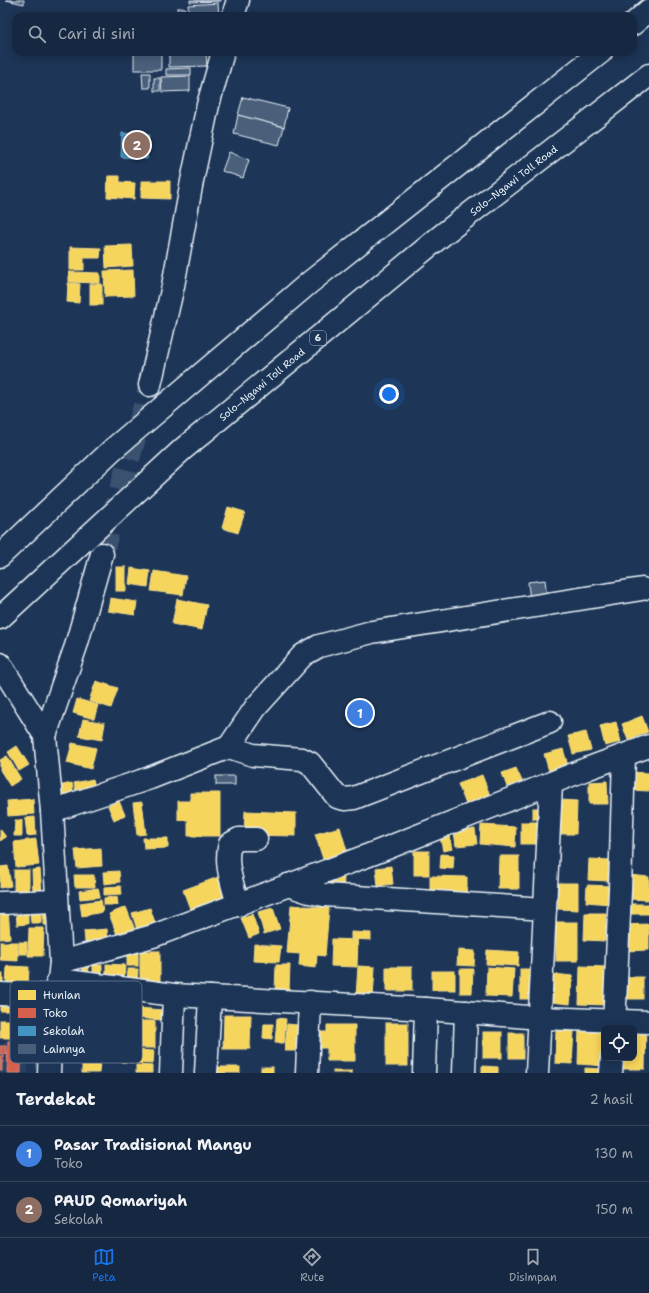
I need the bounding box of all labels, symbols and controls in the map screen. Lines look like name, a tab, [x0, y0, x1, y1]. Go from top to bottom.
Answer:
search box	[12, 12, 637, 56]
icon: search	[26, 23, 48, 45]
text: Cari di sini	[58, 24, 135, 44]
pin: 2	[124, 130, 150, 160]
street label: Solo–Ngawi Toll Road	[467, 142, 560, 218]
road number: 6	[310, 331, 326, 345]
street label: Solo–Ngawi Toll Road	[216, 344, 308, 423]
your location	[379, 384, 399, 404]
pin: 1	[347, 698, 373, 728]
legend	[10, 981, 142, 1063]
text: Hunian	[43, 988, 81, 1003]
text: Toko	[43, 1006, 68, 1021]
text: Sekolah	[43, 1024, 85, 1039]
map controls	[601, 1025, 637, 1061]
button: locate	[601, 1025, 637, 1061]
text: Lainnya	[43, 1042, 85, 1057]
text: Terdekat	[16, 1088, 96, 1110]
text: 2 hasil	[590, 1091, 633, 1108]
text: Pasar Tradisional Mangu	[54, 1135, 252, 1155]
text: 1	[26, 1145, 32, 1162]
text: 130 m	[595, 1145, 633, 1162]
text: Toko	[54, 1155, 83, 1172]
text: PAUD Qomariyah	[54, 1191, 187, 1211]
text: 2	[24, 1201, 34, 1218]
text: 150 m	[595, 1201, 633, 1218]
text: Sekolah	[54, 1211, 103, 1228]
tab: Peta	[92, 1246, 116, 1285]
tab: Rute	[300, 1246, 325, 1285]
tab: Disimpan	[509, 1246, 557, 1285]

